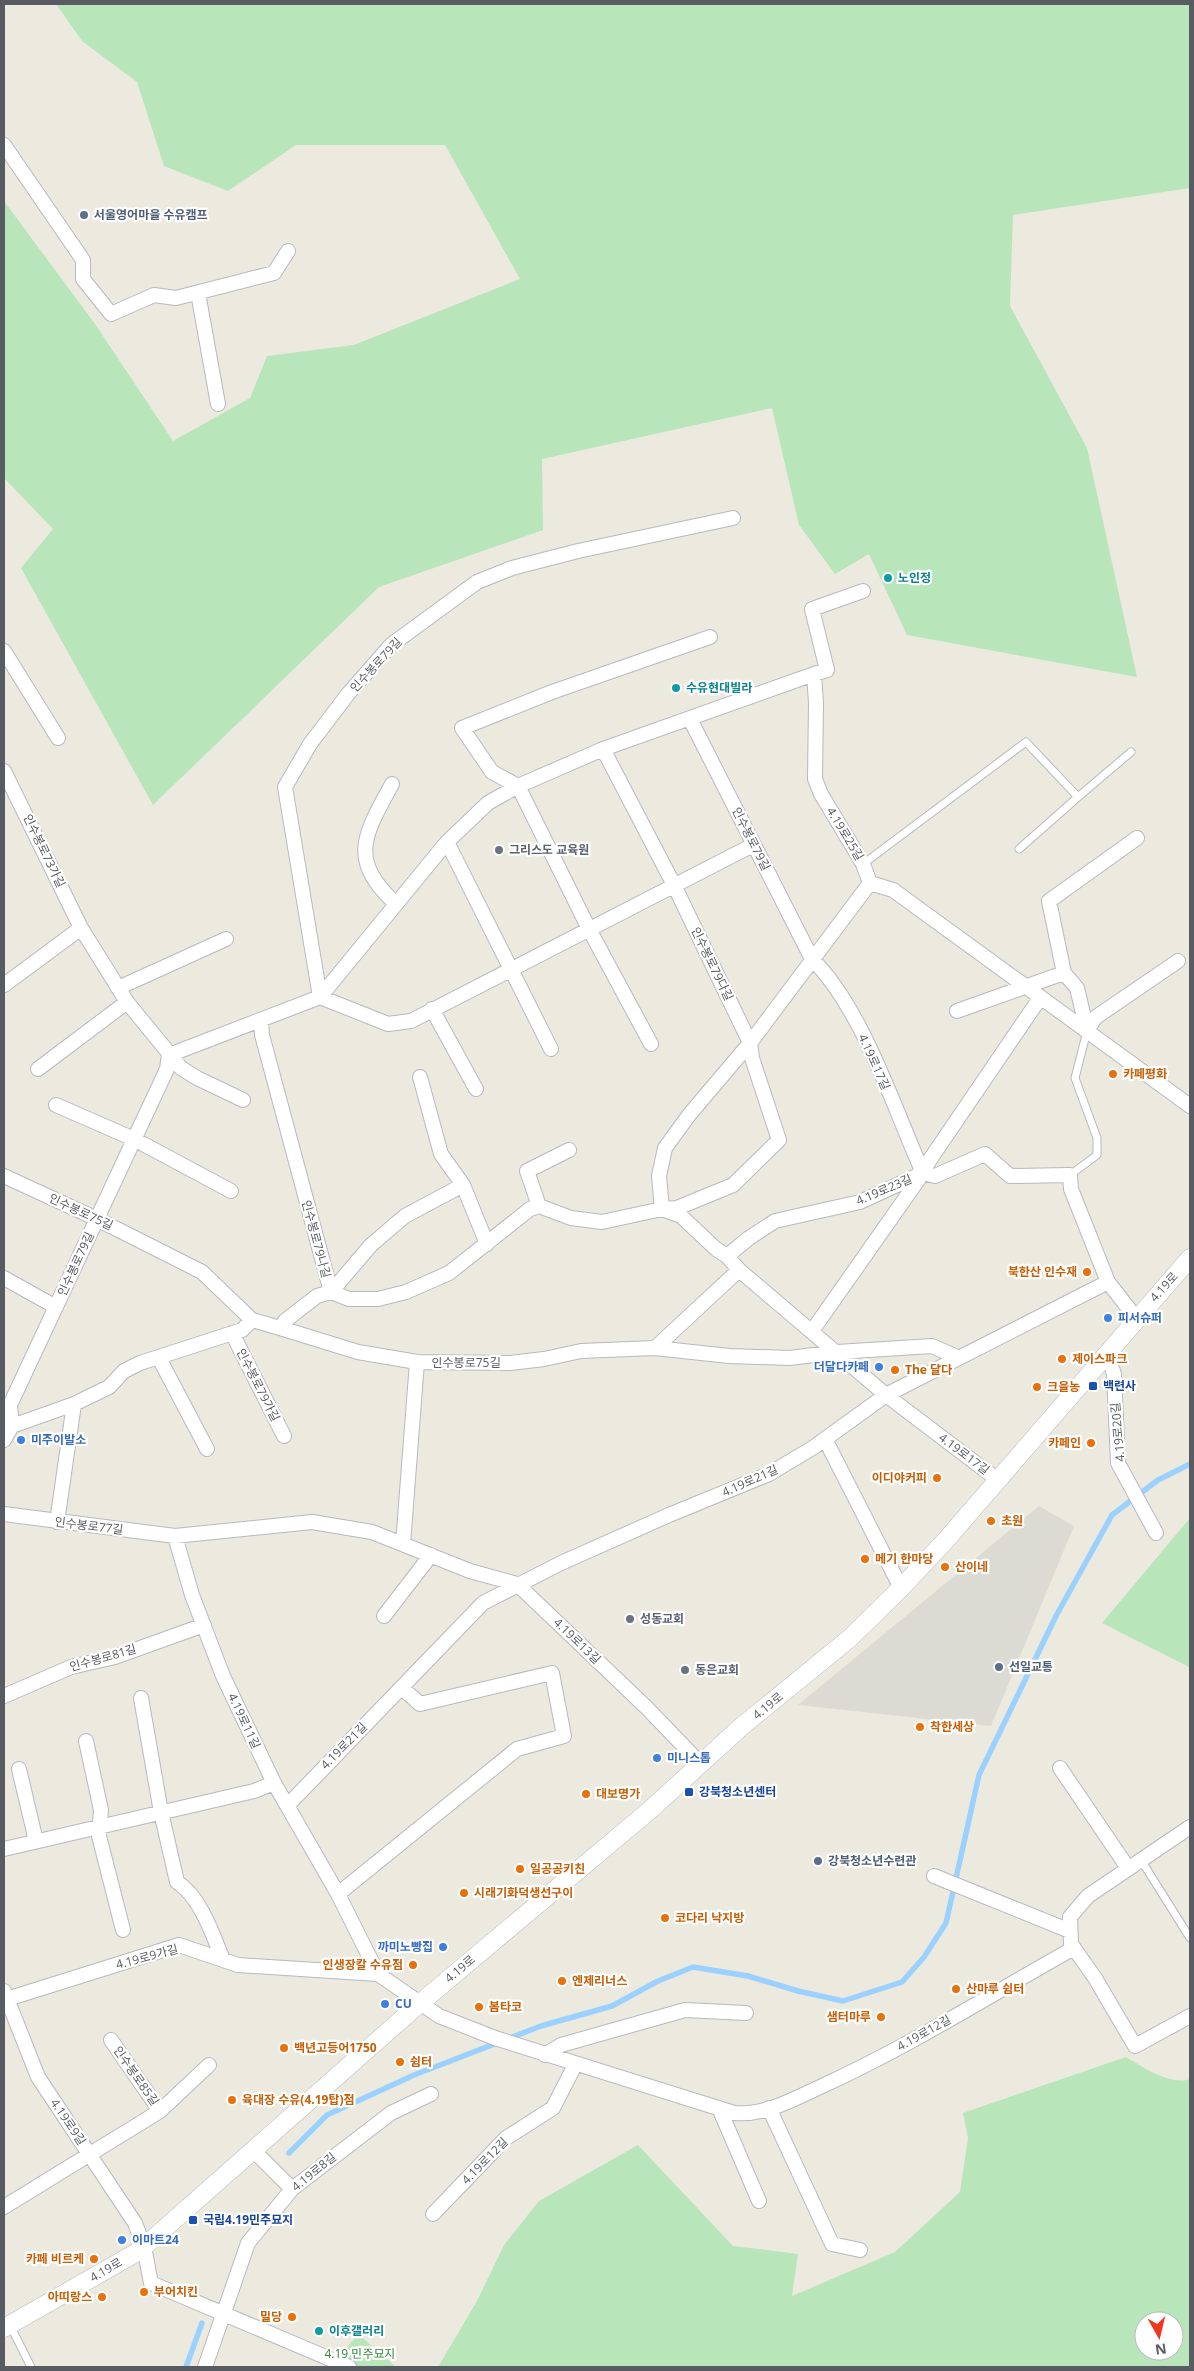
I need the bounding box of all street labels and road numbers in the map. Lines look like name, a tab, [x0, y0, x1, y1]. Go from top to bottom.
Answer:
street label: 인수봉로79길	[346, 634, 405, 696]
street label: 인수봉로79길	[728, 804, 775, 873]
street label: 4.19로25길	[823, 804, 868, 864]
street label: 인수봉로73가길	[19, 811, 70, 890]
street label: 인수봉로79다길	[687, 924, 738, 1003]
street label: 4.19로17길	[855, 1031, 894, 1092]
street label: 4.19로23길	[853, 1170, 915, 1209]
street label: 인수봉로75길	[46, 1189, 116, 1234]
street label: 인수봉로79나길	[298, 1198, 335, 1280]
street label: 인수봉로79길	[53, 1229, 98, 1299]
street label: 4.19로	[1146, 1268, 1182, 1305]
street label: 인수봉로79가길	[233, 1345, 284, 1424]
street label: 인수봉로75길	[432, 1354, 500, 1371]
street label: 4.19로20길	[1106, 1402, 1129, 1462]
street label: 4.19로17길	[935, 1429, 993, 1478]
street label: 4.19로21길	[719, 1461, 780, 1500]
street label: 인수봉로77길	[54, 1513, 124, 1538]
street label: 4.19로13길	[550, 1614, 605, 1667]
street label: 인수봉로81길	[67, 1640, 138, 1675]
street label: 4.19로	[749, 1688, 787, 1723]
street label: 4.19로11길	[224, 1690, 265, 1751]
street label: 4.19로21길	[317, 1719, 371, 1773]
street label: 4.19로9가길	[114, 1940, 180, 1973]
street label: 4.19로	[441, 1951, 478, 1986]
street label: 4.19로12길	[894, 2011, 954, 2054]
street label: 인수봉로85길	[110, 2043, 163, 2109]
street label: 4.19로9길	[47, 2095, 90, 2148]
street label: 4.19로12길	[458, 2134, 512, 2188]
street label: 4.19로8길	[288, 2148, 340, 2195]
street label: 4.19로	[86, 2254, 125, 2286]

